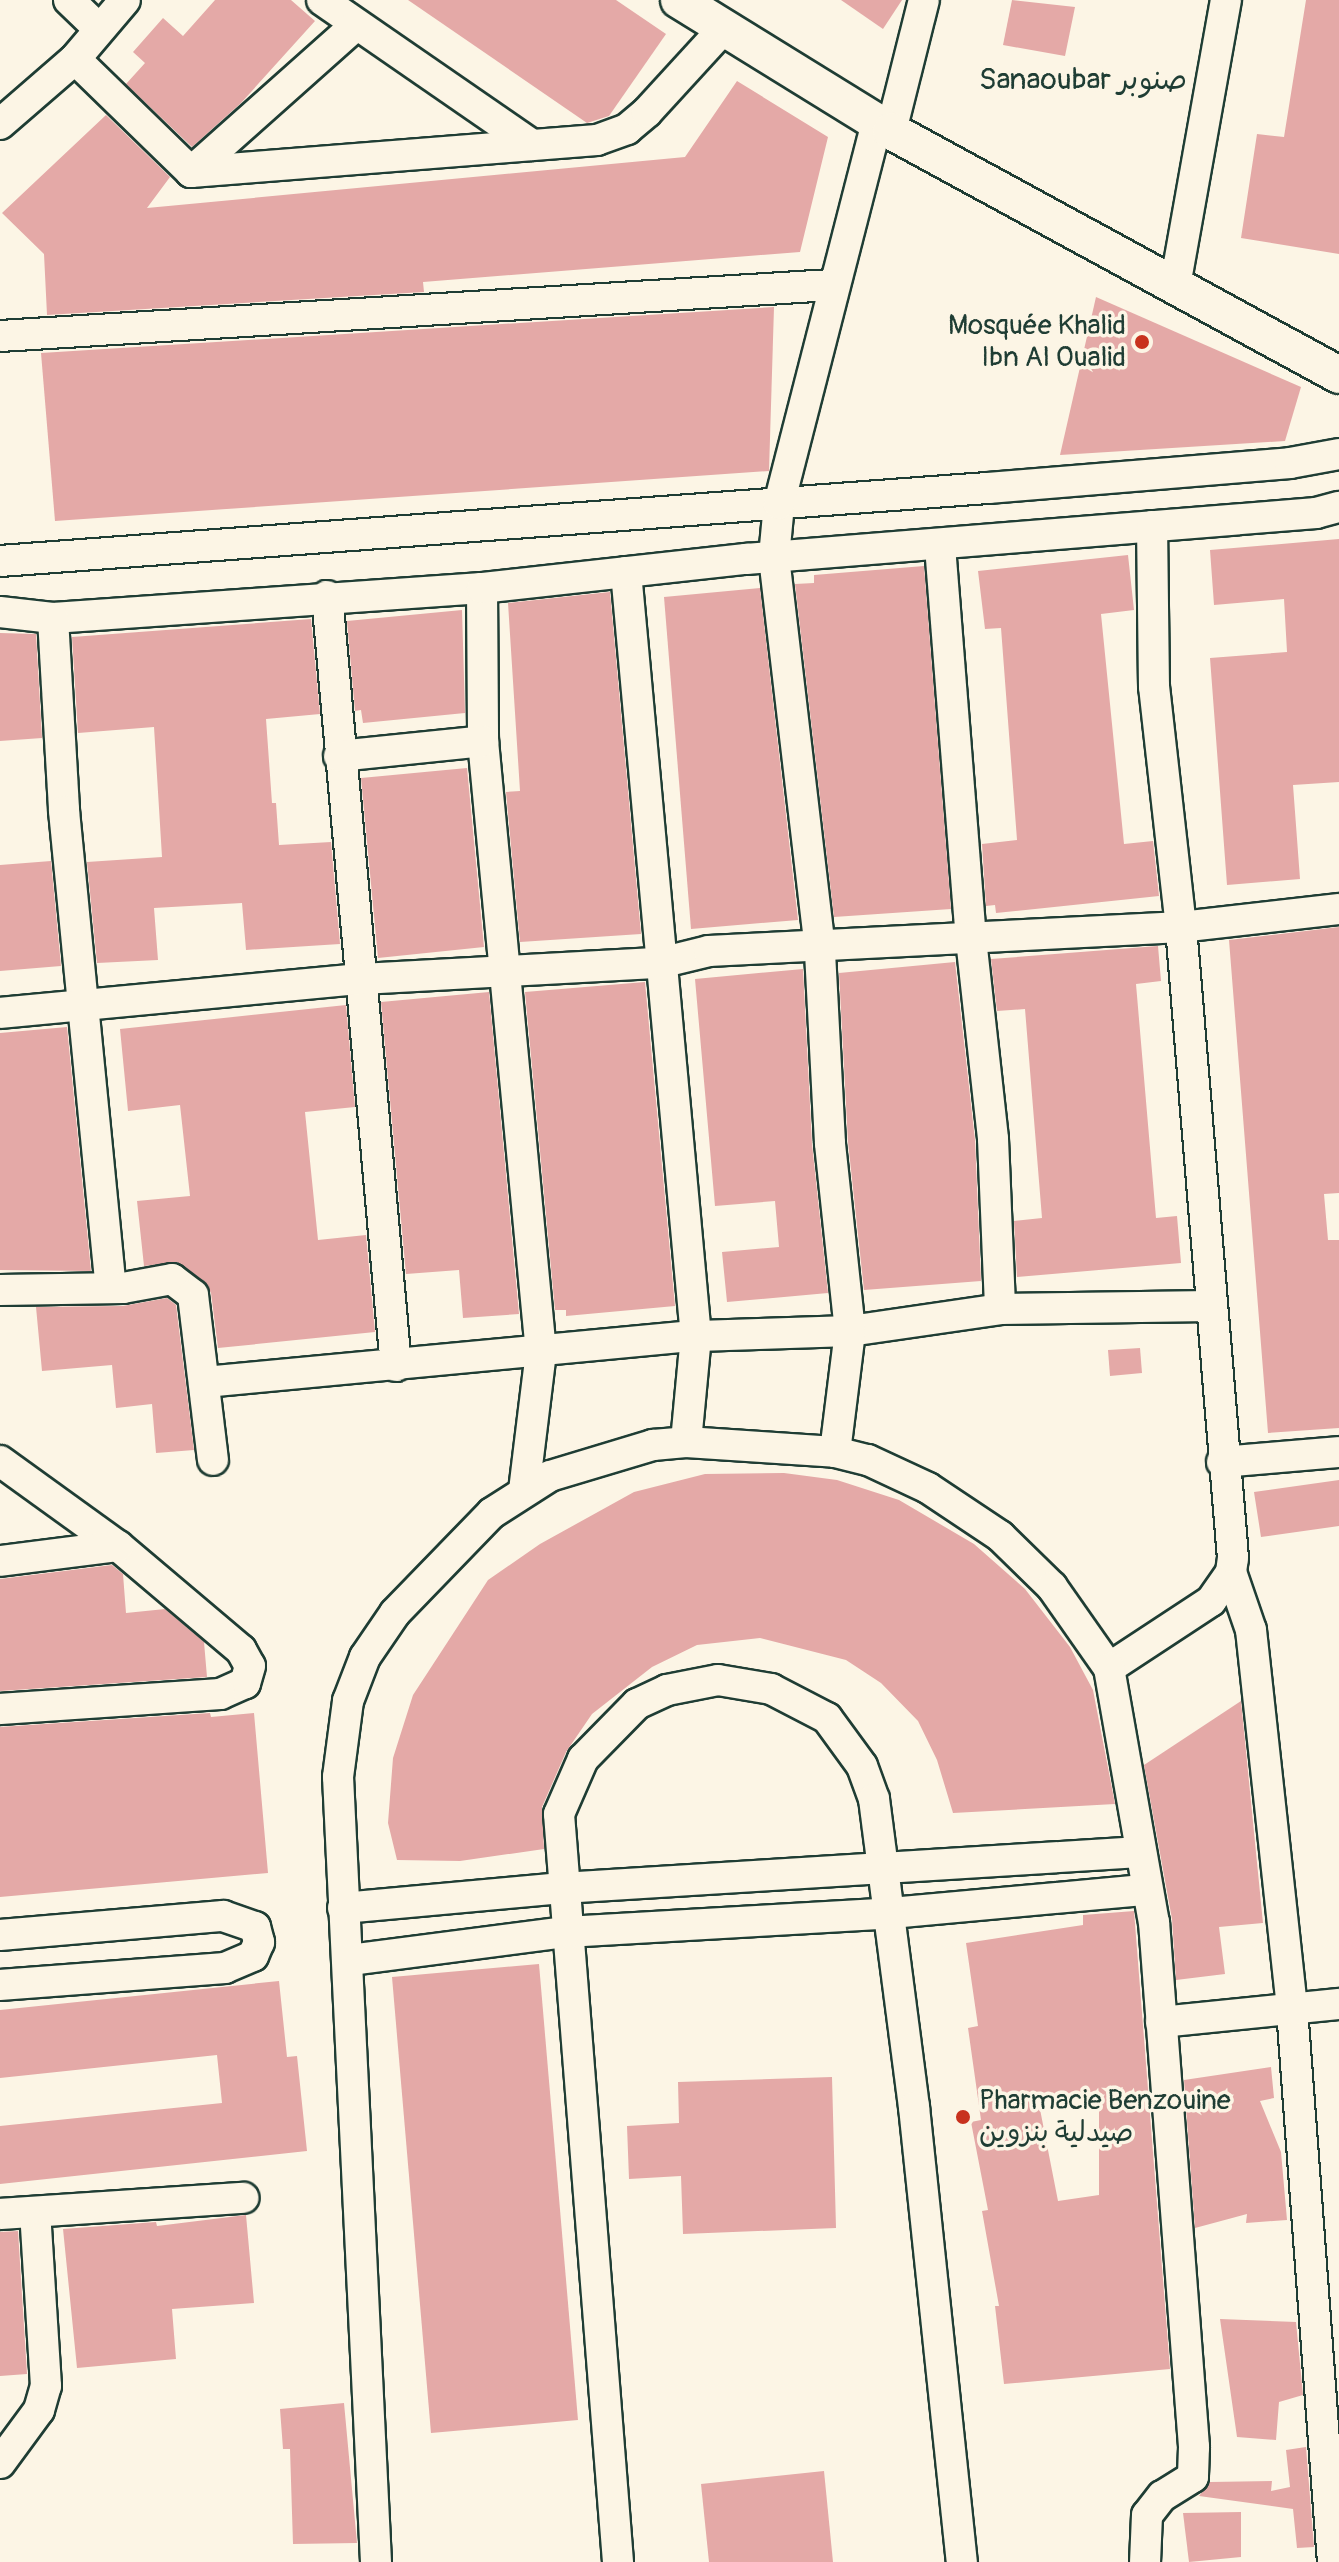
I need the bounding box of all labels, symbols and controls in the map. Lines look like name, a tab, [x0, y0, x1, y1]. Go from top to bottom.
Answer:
district label: Sanaoubar صنوبر	[979, 62, 1187, 98]
place label: Mosquée Khalid Ibn Al Oualid	[948, 309, 1126, 375]
marker: Mosquée Khalid Ibn Al Oualid	[1133, 333, 1151, 351]
place label: Pharmacie Benzouine صيدلية بنزوين	[979, 2084, 1231, 2150]
marker: Pharmacie Benzouine صيدلية بنزوين	[954, 2108, 972, 2126]

